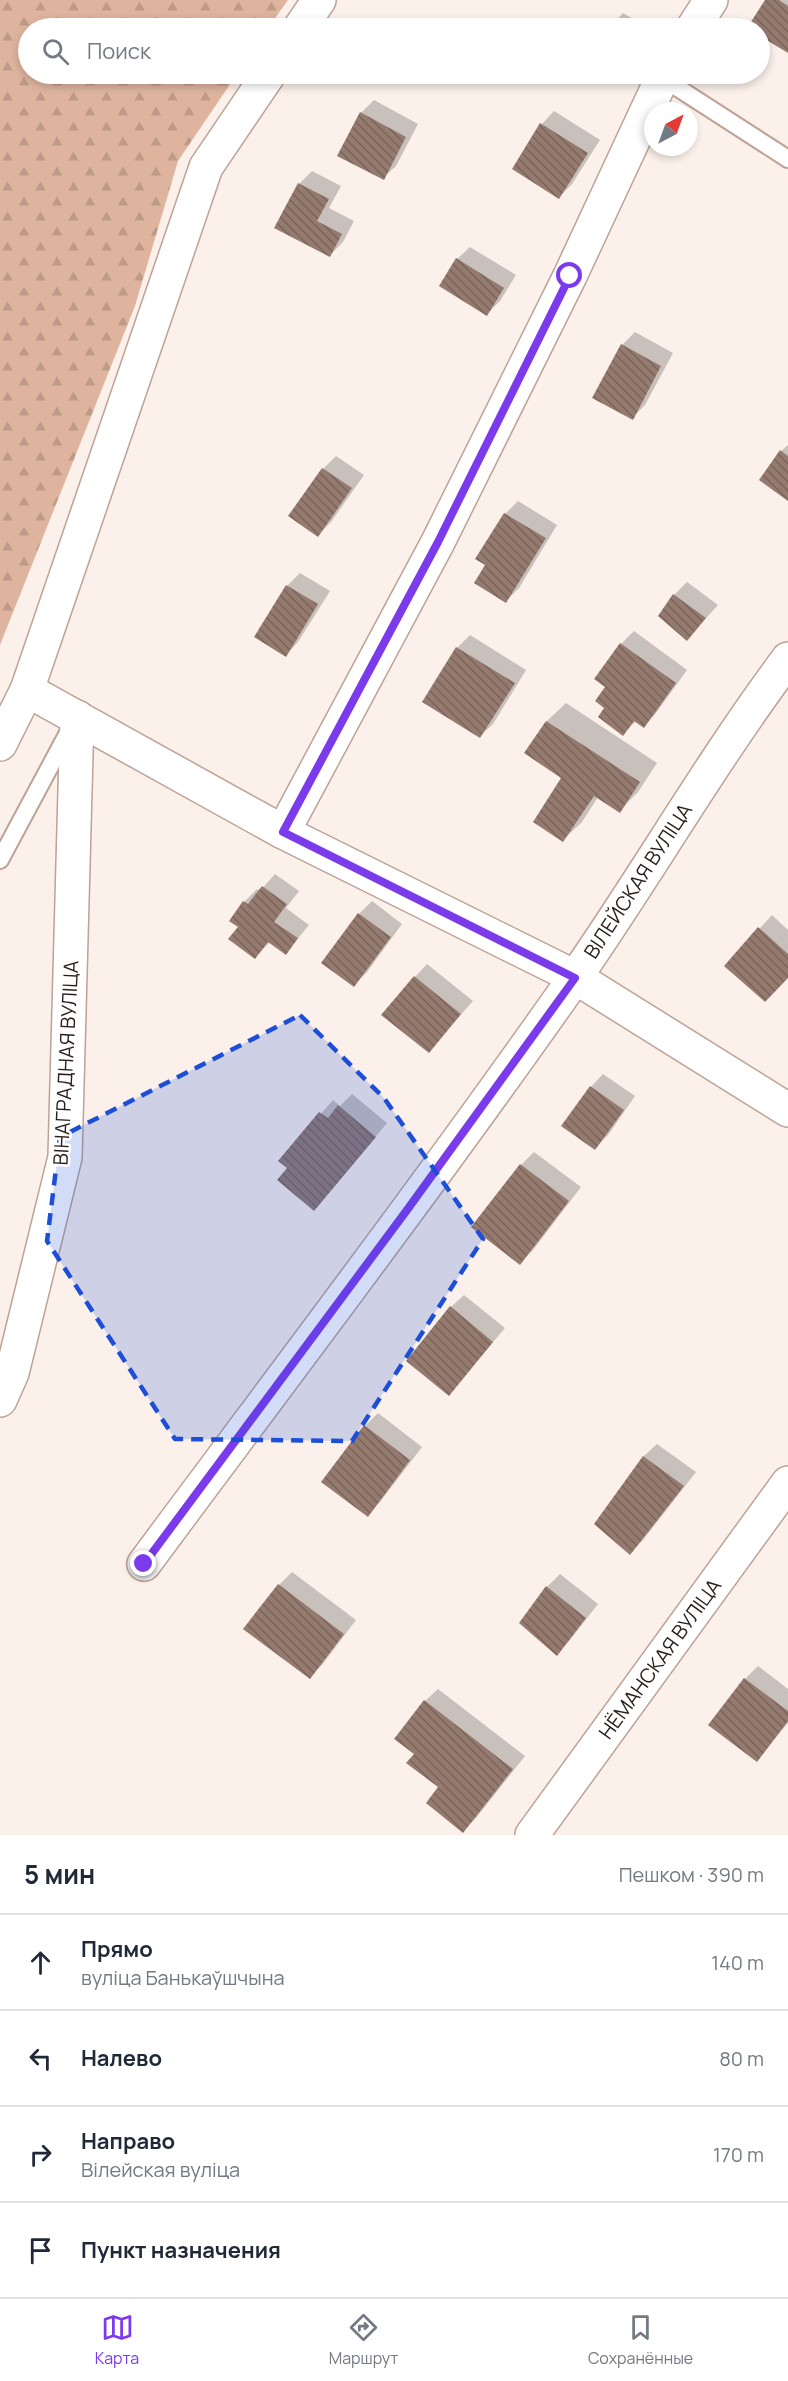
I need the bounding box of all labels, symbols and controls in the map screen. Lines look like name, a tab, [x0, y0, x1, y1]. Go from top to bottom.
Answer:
search box	[18, 18, 770, 84]
icon: search	[39, 35, 72, 68]
text: Поиск	[87, 36, 151, 66]
north arrow	[644, 102, 698, 156]
route start	[556, 262, 582, 288]
street label: ВІЛЕЙСКАЯ ВУЛІЦА	[577, 798, 698, 964]
street label: ВІНАГРАДНАЯ ВУЛІЦА	[47, 960, 84, 1166]
route end	[130, 1550, 156, 1576]
street label: НЁМАНСКАЯ ВУЛІЦА	[592, 1573, 727, 1744]
text: 5 мин	[24, 1856, 95, 1892]
text: Пешком · 390 m	[619, 1861, 764, 1888]
text: Прямо	[81, 1934, 153, 1964]
icon: ahead	[24, 1946, 57, 1979]
text: 140 m	[711, 1949, 764, 1976]
text: вуліца Банькаўшчына	[81, 1964, 285, 1991]
icon: left	[24, 2042, 57, 2075]
text: Налево	[81, 2043, 162, 2073]
text: 80 m	[719, 2045, 764, 2072]
text: Направо	[81, 2126, 175, 2156]
icon: right	[24, 2138, 57, 2171]
text: 170 m	[713, 2141, 764, 2168]
text: Вілейская вуліца	[81, 2156, 240, 2183]
icon: arrive	[24, 2234, 57, 2267]
text: Пункт назначения	[81, 2235, 281, 2265]
tab: Карта	[95, 2311, 139, 2369]
tab: Маршрут	[329, 2311, 398, 2369]
tab: Сохранённые	[588, 2311, 693, 2369]

